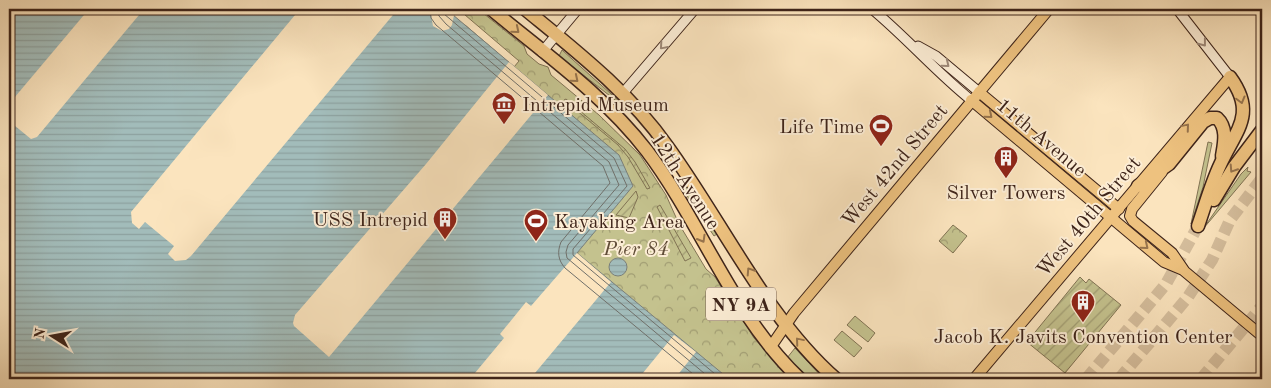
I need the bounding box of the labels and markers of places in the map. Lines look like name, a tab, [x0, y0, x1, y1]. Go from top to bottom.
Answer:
museum icon: Intrepid Museum	[491, 91, 517, 125]
place label: Intrepid Museum	[522, 96, 669, 116]
sports icon: Life Time	[868, 113, 894, 147]
place label: Life Time	[779, 118, 864, 138]
building icon: Silver Towers	[993, 145, 1019, 179]
place label: Silver Towers	[947, 184, 1066, 204]
building icon: USS Intrepid	[432, 206, 458, 240]
sports icon: Kayaking Area	[523, 208, 549, 242]
place label: USS Intrepid	[313, 211, 428, 231]
place label: Kayaking Area	[554, 213, 684, 233]
building icon: Jacob K. Javits Convention Center	[1070, 289, 1096, 323]
place label: Jacob K. Javits Convention Center	[933, 328, 1233, 348]

